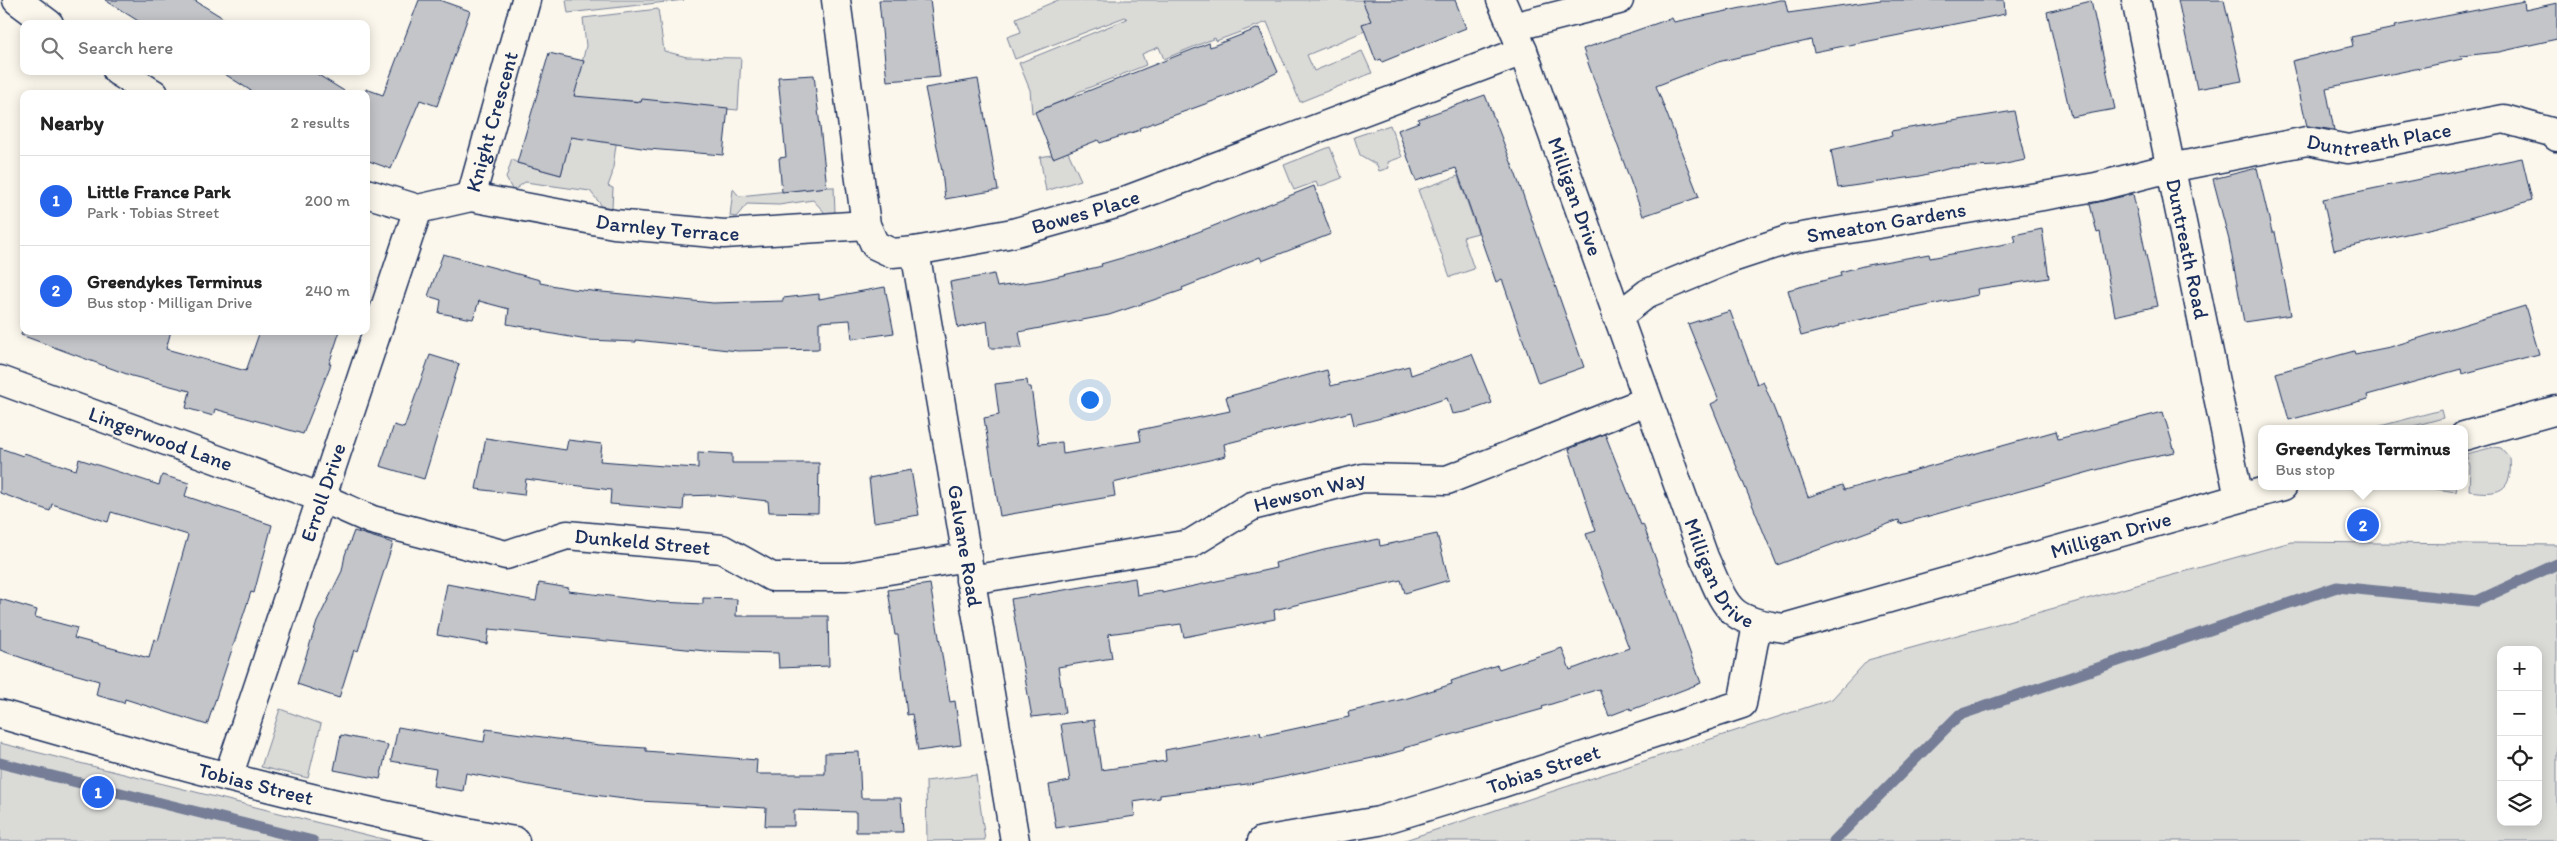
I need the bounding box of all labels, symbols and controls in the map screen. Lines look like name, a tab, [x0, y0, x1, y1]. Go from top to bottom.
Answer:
search box	[20, 20, 370, 75]
icon: search	[38, 34, 66, 62]
text: Search here	[78, 36, 173, 59]
street label: Knight Crescent	[460, 49, 523, 195]
text: Nearby	[40, 110, 104, 135]
text: 2 results	[290, 113, 350, 132]
street label: Duntreath Place	[2305, 116, 2453, 161]
street label: Milligan Drive	[1543, 133, 1608, 259]
street label: Duntreath Road	[2161, 176, 2215, 322]
text: Little France Park	[87, 180, 231, 203]
street label: Bowes Place	[1029, 183, 1143, 239]
text: 1	[52, 191, 60, 210]
text: 200 m	[305, 191, 350, 210]
street label: Smeaton Gardens	[1805, 196, 1968, 248]
text: Park · Tobias Street	[87, 203, 219, 222]
street label: Darnley Terrace	[594, 208, 740, 246]
text: Greendykes Terminus	[87, 270, 262, 293]
text: 2	[52, 281, 60, 300]
text: 240 m	[305, 281, 350, 300]
text: Bus stop · Milligan Drive	[87, 293, 252, 312]
your location	[1077, 387, 1103, 413]
street label: Lingerwood Lane	[85, 401, 236, 476]
popup	[2258, 425, 2468, 490]
text: Greendykes Terminus	[2275, 437, 2451, 460]
street label: Erroll Drive	[295, 440, 351, 545]
text: Bus stop	[2275, 460, 2335, 479]
street label: Hewson Way	[1251, 465, 1368, 517]
street label: Galvane Road	[943, 483, 988, 609]
street label: Milligan Drive	[2047, 505, 2174, 564]
pin: 2	[2347, 506, 2379, 544]
street label: Milligan Drive	[1679, 515, 1757, 633]
street label: Dunkeld Street	[573, 523, 712, 560]
map controls	[2497, 646, 2542, 826]
button: +	[2497, 646, 2542, 691]
button: −	[2497, 691, 2542, 736]
button: locate	[2497, 736, 2542, 781]
street label: Tobias Street	[1483, 739, 1603, 799]
street label: Tobias Street	[196, 757, 316, 810]
pin: 1	[82, 773, 114, 811]
button: layers	[2497, 781, 2542, 826]

